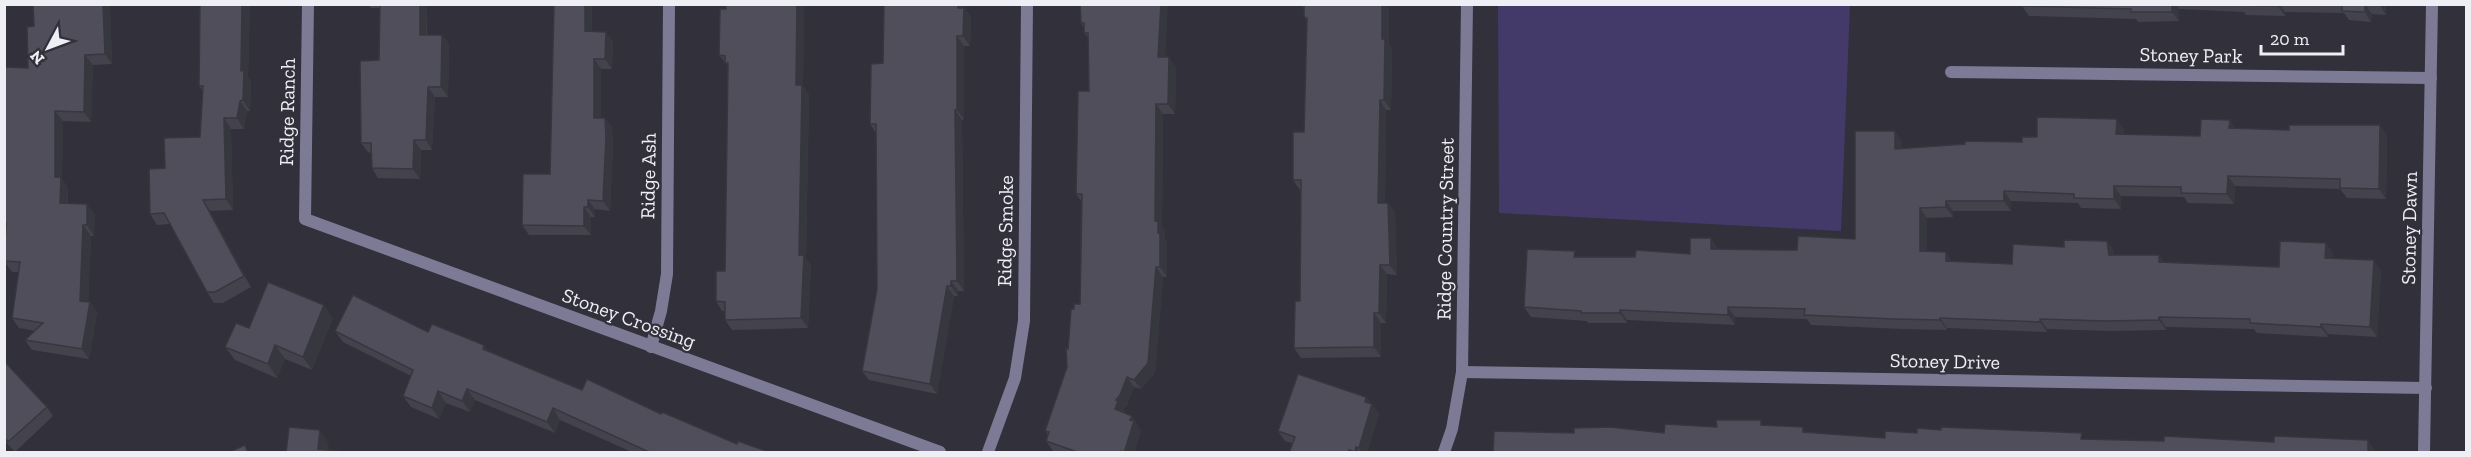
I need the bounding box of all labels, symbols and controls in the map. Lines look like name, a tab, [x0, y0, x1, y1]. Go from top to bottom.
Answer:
north arrow	[18, 18, 78, 78]
scale bar	[2261, 18, 2344, 56]
text: 20 m	[2270, 28, 2310, 50]
street label: Stoney Park	[2139, 42, 2243, 68]
text: N	[26, 47, 48, 68]
street label: Ridge Ranch	[274, 57, 300, 166]
street label: Ridge Ash	[635, 132, 661, 219]
street label: Ridge Country Street	[1431, 137, 1459, 320]
street label: Stoney Dawn	[2396, 171, 2422, 285]
street label: Ridge Smoke	[992, 175, 1018, 287]
street label: Stoney Crossing	[559, 283, 699, 353]
street label: Stoney Drive	[1890, 348, 2000, 374]

